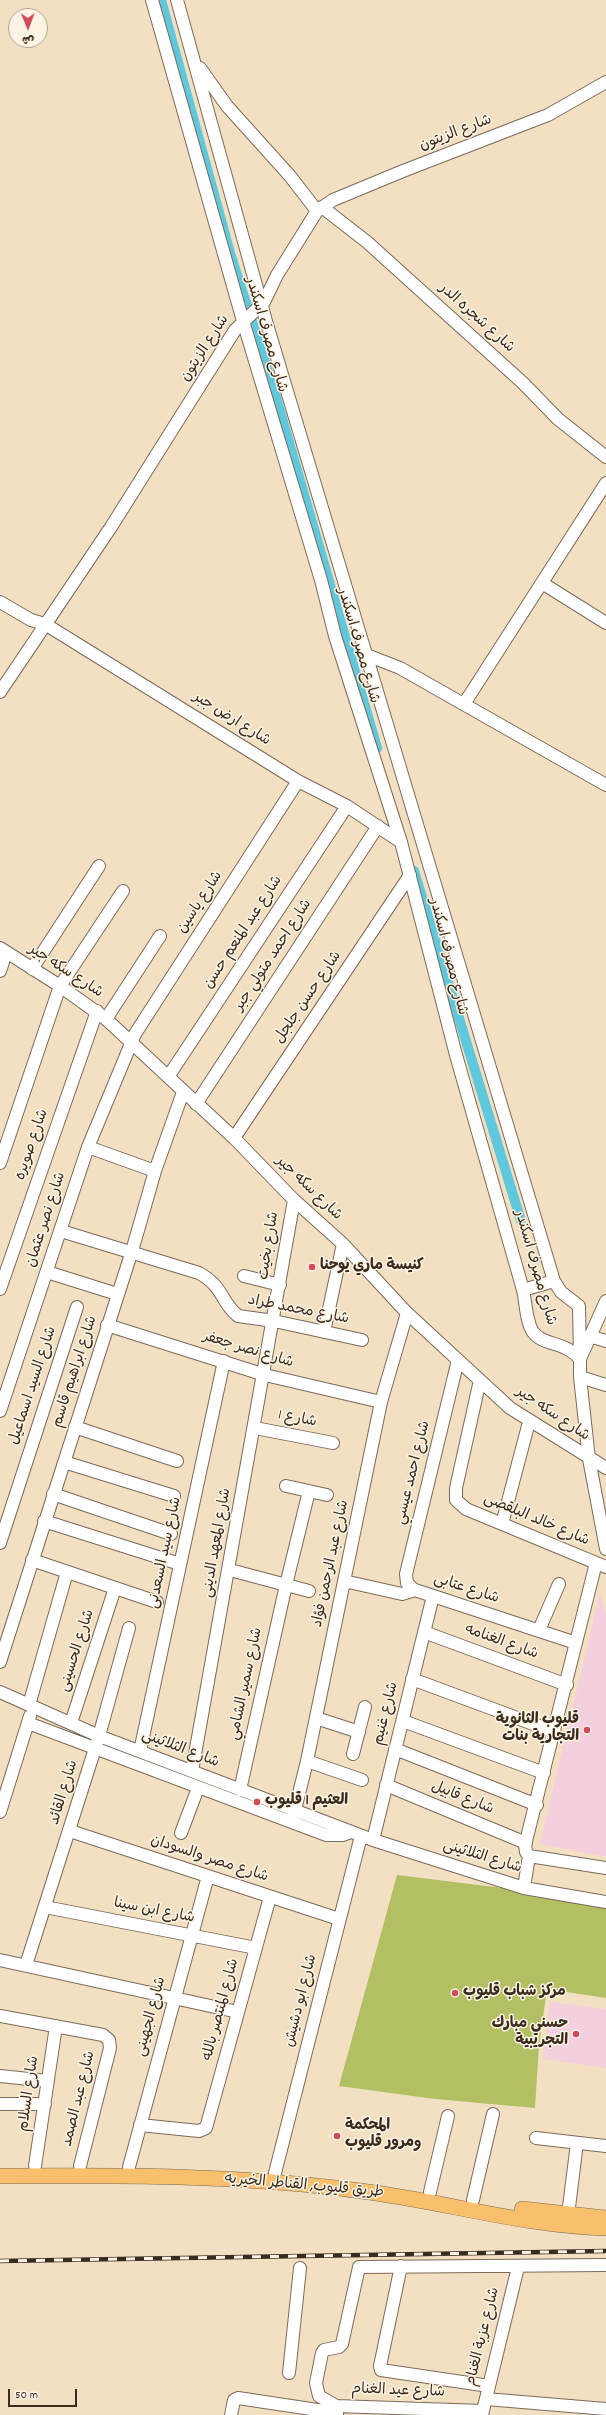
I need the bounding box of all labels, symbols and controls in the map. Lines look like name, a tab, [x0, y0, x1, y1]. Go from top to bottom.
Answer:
north arrow	[8, 8, 48, 48]
text: ش	[22, 31, 34, 47]
street label: شارع الزيتون	[417, 112, 495, 156]
street label: شارع مصرف اسكندر	[240, 275, 290, 395]
street label: شارع شجره الدر	[434, 280, 518, 358]
street label: شارع الزيتون	[178, 312, 234, 386]
street label: شارع مصرف اسكندر	[332, 586, 382, 706]
street label: شارع ارض جبر	[189, 689, 273, 751]
street label: شارع ياسين	[174, 869, 228, 937]
street label: شارع عبد المنعم حسن	[201, 873, 287, 993]
street label: شارع احمد متولي جبر	[231, 897, 317, 1015]
street label: شارع مصرف اسكندر	[424, 897, 470, 1017]
street label: شارع سكه جير	[24, 941, 106, 1003]
street label: شارع حسن جلجل	[271, 948, 347, 1048]
street label: شارع صويره	[12, 1107, 54, 1183]
street label: شارع سكه جير	[271, 1153, 345, 1225]
street label: شارع نصر عثمان	[23, 1170, 71, 1270]
street label: شارع مصرف اسكندر	[509, 1208, 559, 1328]
street label: شارع بخيت	[256, 1211, 284, 1281]
place label: كنيسة ماري يوحنا	[320, 1258, 424, 1276]
marker: كنيسة ماري يوحنا	[307, 1262, 317, 1272]
street label: شارع محمد طراد	[246, 1292, 350, 1330]
street label: شارع ابراهيم قاسم	[49, 1314, 103, 1430]
street label: شارع السيد اسماعيل	[6, 1324, 62, 1448]
street label: شارع نصر جعفر	[201, 1329, 295, 1373]
street label: شارع سكه جير	[512, 1384, 592, 1446]
street label: شارع 1	[276, 1407, 318, 1433]
street label: شارع احمد عيسي	[392, 1419, 436, 1527]
street label: شارع المعهد الدينى	[200, 1487, 236, 1599]
street label: شارع خالد البلقصى	[481, 1491, 591, 1551]
street label: شارع سيد السعدنى	[145, 1496, 187, 1610]
street label: شارع عبد الرحمن فؤاد	[310, 1499, 354, 1629]
street label: شارع عتابى	[431, 1571, 501, 1609]
street label: شارع الحسينى	[56, 1608, 100, 1694]
street label: شارع الغنامه	[462, 1621, 540, 1665]
street label: شارع سمير الشامي	[226, 1626, 268, 1742]
street label: شارع غنيم	[370, 1681, 404, 1747]
place label: قليوب الثانوية التجارية بنات	[496, 1712, 579, 1747]
marker: قليوب الثانوية التجارية بنات	[582, 1725, 592, 1735]
street label: شارع الثلاثينى	[139, 1727, 221, 1773]
street label: شارع القائد	[47, 1758, 83, 1828]
street label: شارع قابيل	[428, 1778, 496, 1820]
place label: العثيم 1 قليوب	[265, 1793, 348, 1811]
marker: العثيم 1 قليوب	[252, 1797, 262, 1807]
street label: شارع مصر والسودان	[148, 1832, 270, 1888]
street label: شارع الثلاثينى	[440, 1837, 524, 1879]
street label: شارع ابن سينا	[112, 1895, 196, 1929]
street label: شارع ابو دشيش	[282, 1953, 322, 2049]
street label: شارع المنتصر بالله	[200, 1957, 244, 2063]
street label: شارع الجهينى	[133, 1975, 171, 2059]
place label: مركز شباب قليوب	[463, 1984, 566, 2002]
marker: مركز شباب قليوب	[450, 1988, 460, 1998]
place label: حسني مبارك التجريبية	[492, 2016, 568, 2051]
marker: حسني مبارك التجريبية	[571, 2029, 581, 2039]
street label: شارع عبد الصمد	[59, 2049, 101, 2149]
street label: شارع السلام	[16, 2055, 44, 2133]
place label: المحكمة ومرور قليوب	[345, 2118, 421, 2153]
marker: المحكمة ومرور قليوب	[332, 2131, 342, 2141]
street label: طريق قليوب, القناطر الخيريه	[224, 2171, 384, 2203]
street label: شارع عزبة الغنام	[463, 2286, 505, 2388]
scale bar	[10, 2381, 79, 2407]
street label: شارع عيد الغنام	[351, 2381, 445, 2403]
text: 50 m	[15, 2387, 38, 2404]

